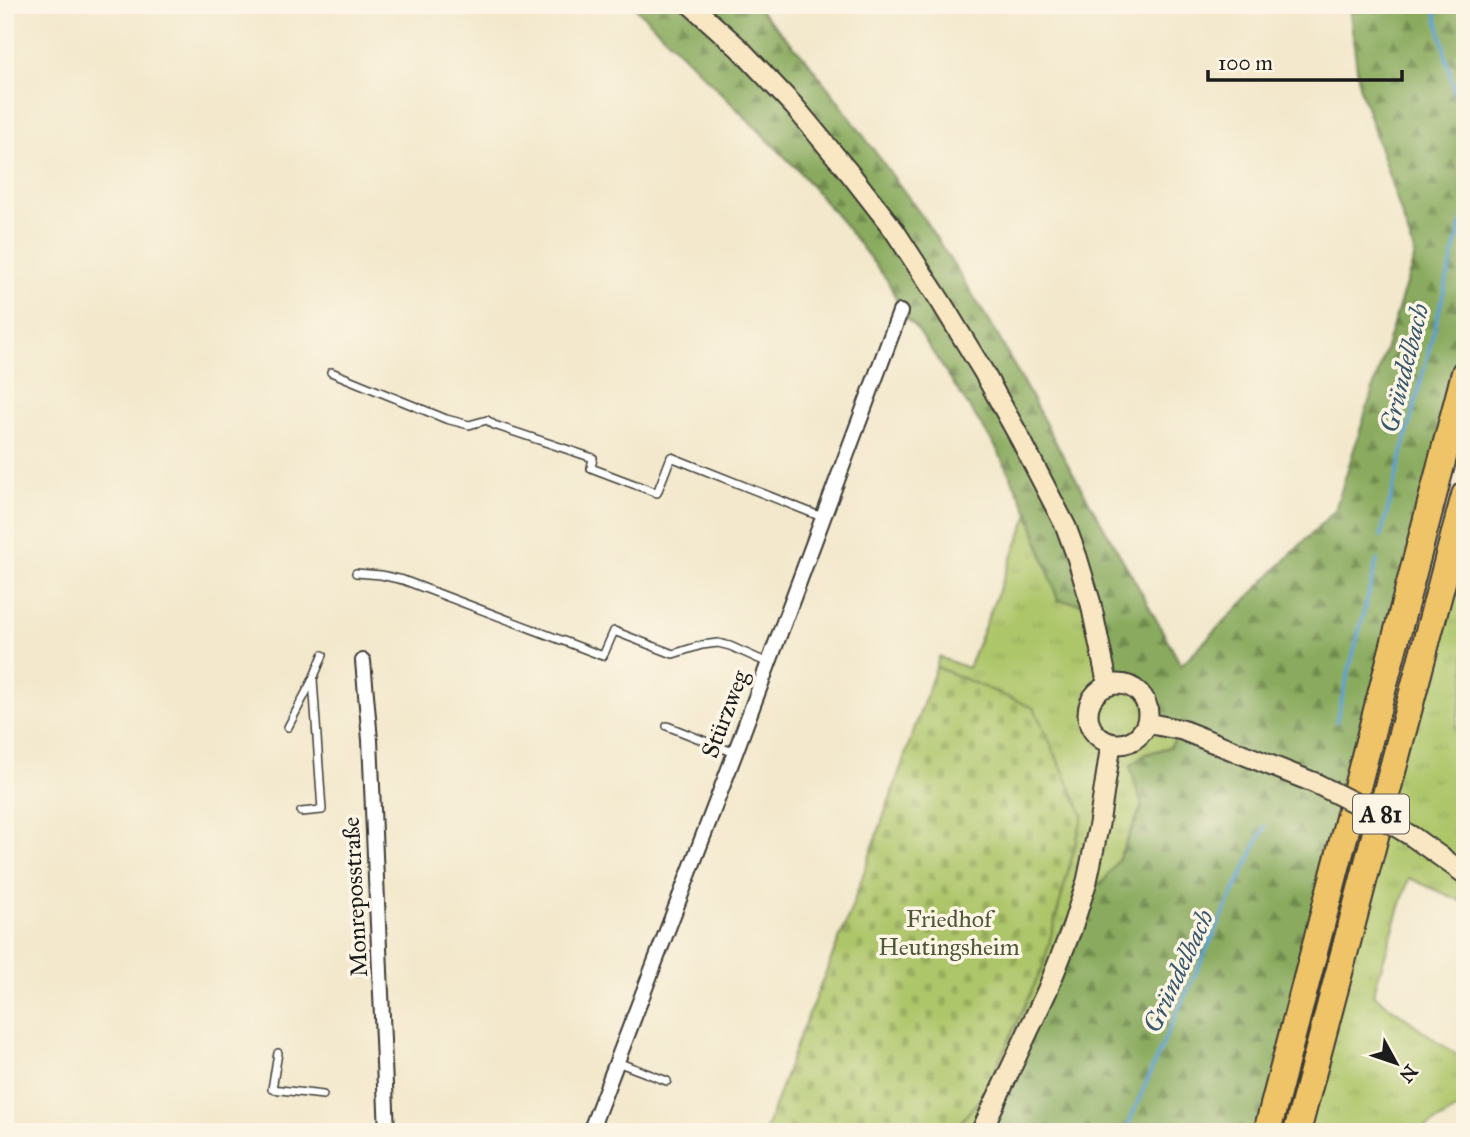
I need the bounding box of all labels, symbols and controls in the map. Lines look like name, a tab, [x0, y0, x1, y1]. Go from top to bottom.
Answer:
scale bar	[1208, 38, 1402, 82]
text: 100 m	[1218, 50, 1273, 76]
water label: Gründelbach	[1373, 300, 1436, 436]
street label: Stürzweg	[695, 665, 756, 762]
road number: A 81	[1353, 794, 1409, 834]
street label: Monreposstraße	[336, 816, 374, 978]
park label: Friedhof Heutingsheim	[878, 904, 1020, 962]
water label: Gründelbach	[1136, 904, 1221, 1038]
north arrow	[1362, 1028, 1432, 1098]
text: N	[1395, 1060, 1423, 1087]

